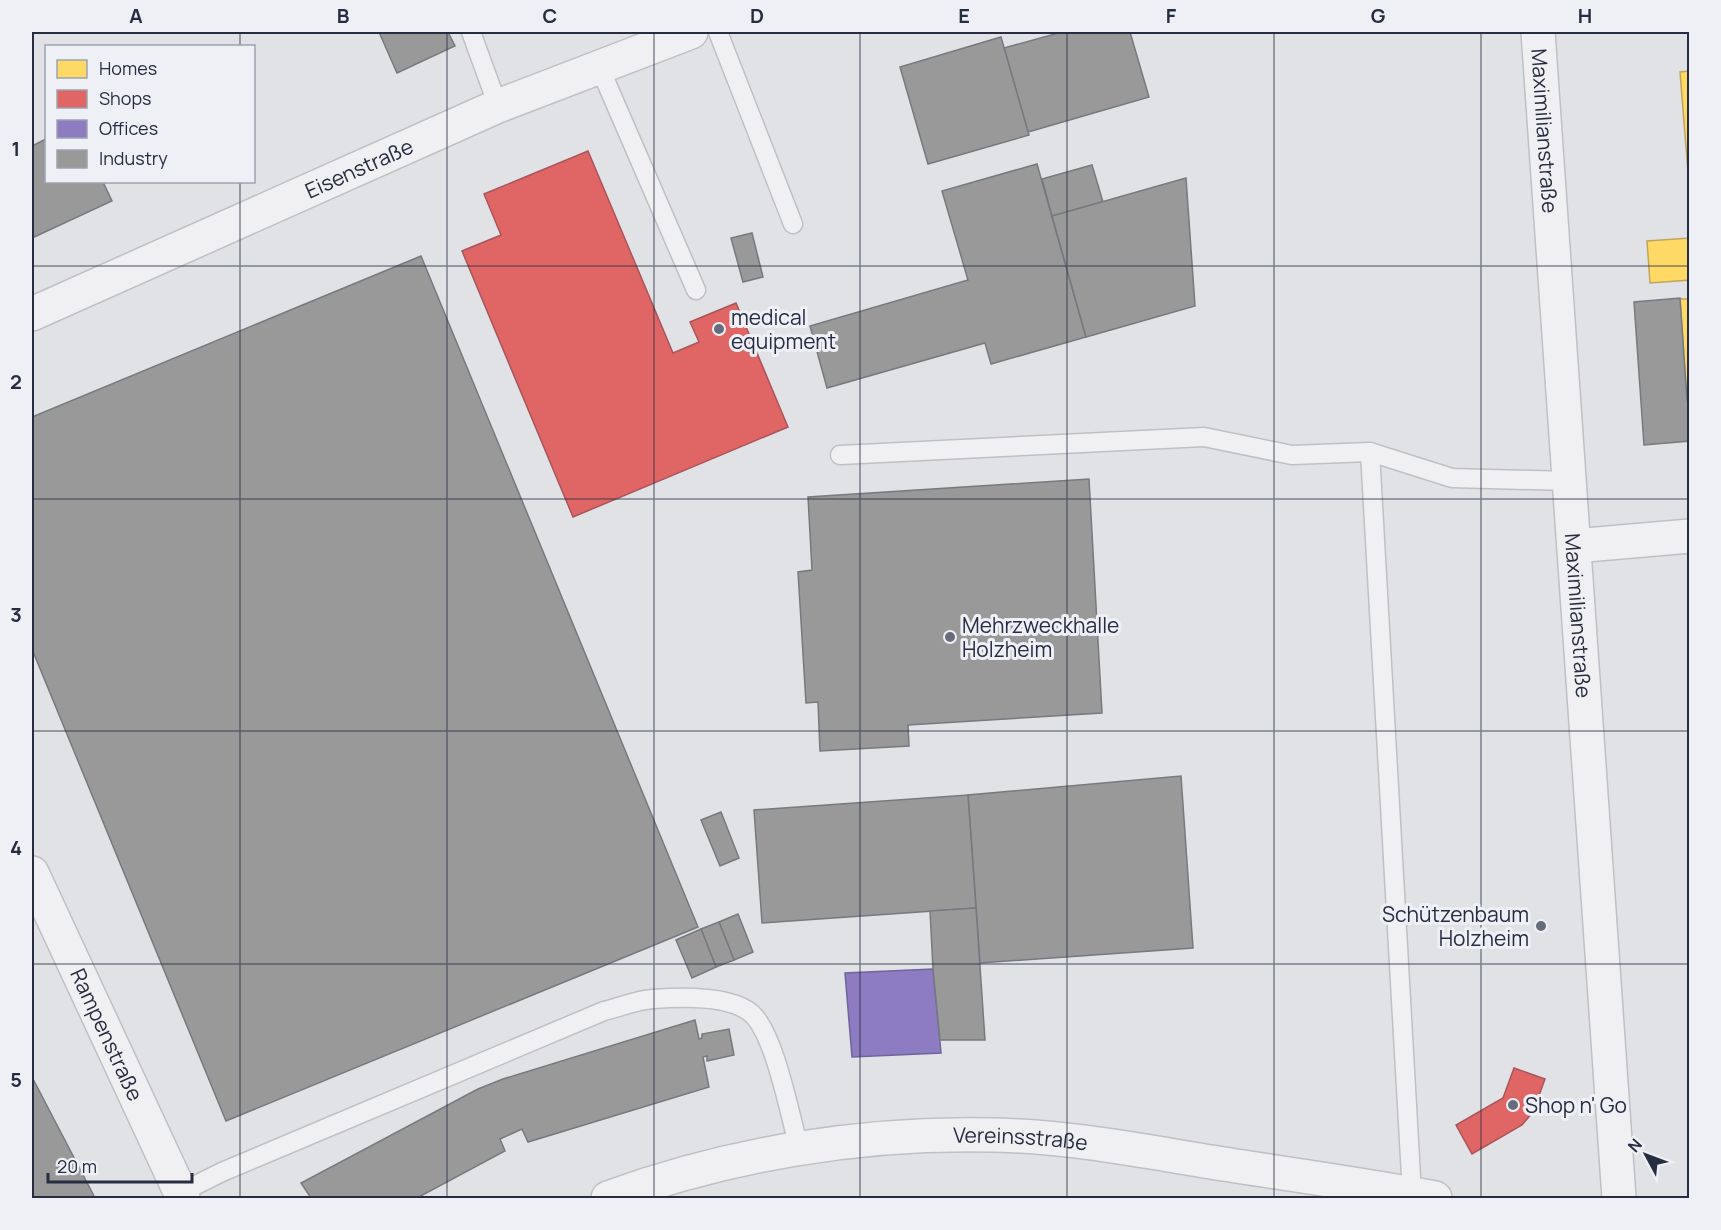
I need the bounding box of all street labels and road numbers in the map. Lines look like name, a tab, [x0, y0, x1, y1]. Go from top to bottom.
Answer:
street label: Maximilianstraße	[1525, 47, 1565, 214]
street label: Eisenstraße	[300, 132, 417, 204]
street label: Maximilianstraße	[1559, 532, 1598, 699]
street label: Rampenstraße	[64, 964, 150, 1105]
street label: Vereinsstraße	[953, 1121, 1090, 1156]

